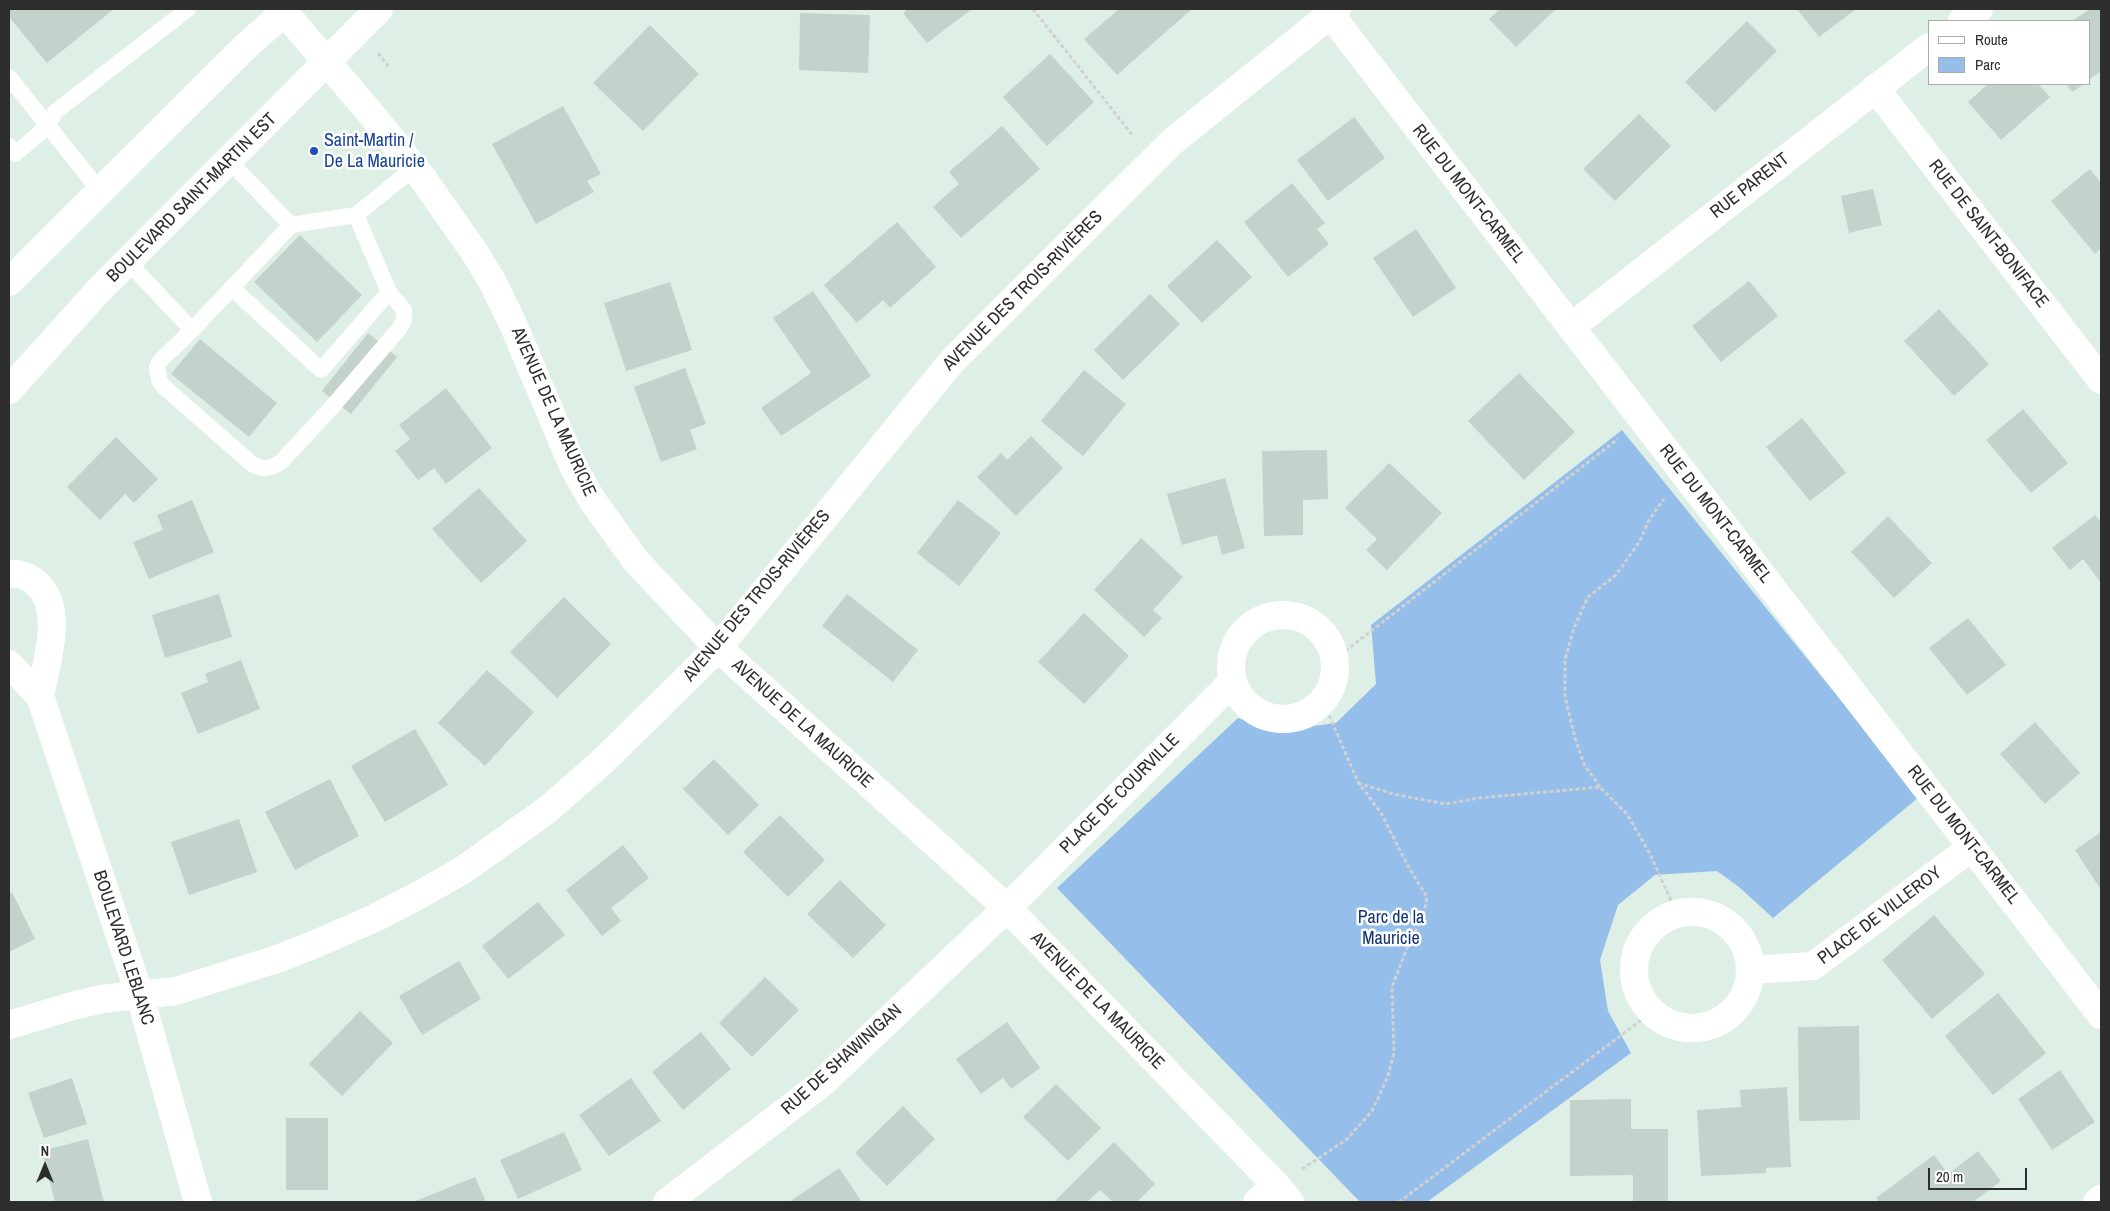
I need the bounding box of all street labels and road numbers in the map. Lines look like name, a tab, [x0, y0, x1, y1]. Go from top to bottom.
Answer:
street label: BOULEVARD SAINT-MARTIN EST	[103, 109, 281, 287]
street label: RUE DU MONT-CARMEL	[1407, 120, 1529, 268]
street label: RUE PARENT	[1706, 149, 1794, 223]
street label: RUE DE SAINT-BONIFACE	[1923, 156, 2053, 312]
street label: AVENUE DES TROIS-RIVIÈRES	[939, 207, 1107, 375]
street label: AVENUE DE LA MAURICIE	[506, 324, 600, 500]
street label: RUE DU MONT-CARMEL	[1654, 440, 1776, 588]
street label: AVENUE DES TROIS-RIVIÈRES	[679, 506, 835, 686]
street label: AVENUE DE LA MAURICIE	[727, 655, 877, 793]
street label: PLACE DE COURVILLE	[1056, 730, 1184, 858]
street label: RUE DU MONT-CARMEL	[1902, 761, 2024, 909]
street label: PLACE DE VILLEROY	[1814, 862, 1946, 970]
street label: BOULEVARD LEBLANC	[88, 868, 158, 1028]
street label: AVENUE DE LA MAURICIE	[1026, 928, 1168, 1074]
street label: RUE DE SHAWINIGAN	[777, 1000, 907, 1120]

